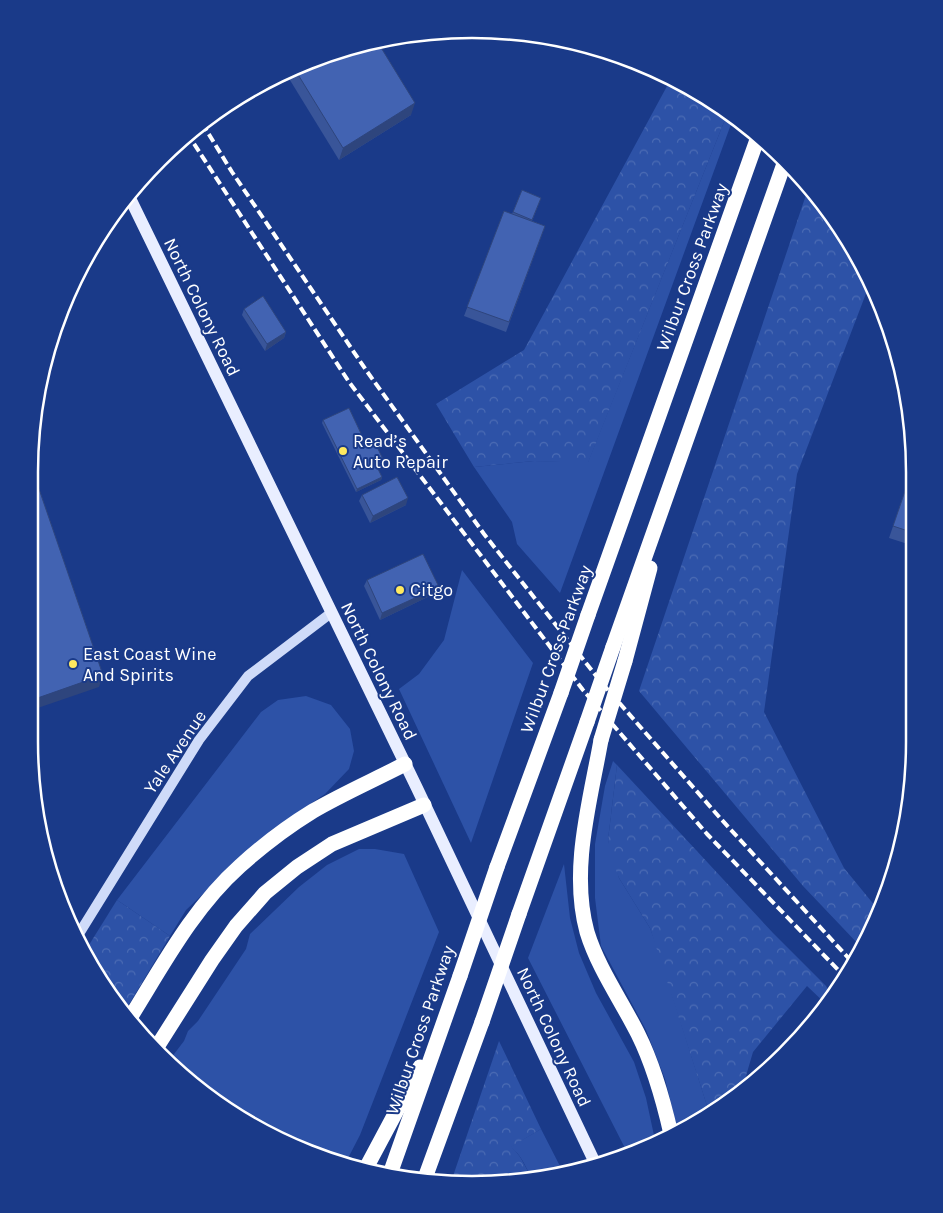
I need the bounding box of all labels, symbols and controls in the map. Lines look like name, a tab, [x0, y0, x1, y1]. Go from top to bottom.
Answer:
street label: Wilbur Cross Parkway	[651, 179, 733, 354]
street label: North Colony Road	[159, 234, 245, 380]
place label: Read’s Auto Repair	[353, 430, 448, 473]
marker: Read’s Auto Repair	[337, 445, 349, 457]
street label: Wilbur Cross Parkway	[515, 561, 597, 736]
place label: Citgo	[410, 579, 453, 601]
marker: Citgo	[394, 584, 406, 596]
street label: North Colony Road	[336, 598, 422, 744]
place label: East Coast Wine And Spirits	[83, 643, 216, 686]
marker: East Coast Wine And Spirits	[67, 658, 79, 670]
street label: Yale Avenue	[139, 706, 211, 798]
street label: Wilbur Cross Parkway	[381, 942, 459, 1117]
street label: North Colony Road	[512, 964, 596, 1110]

